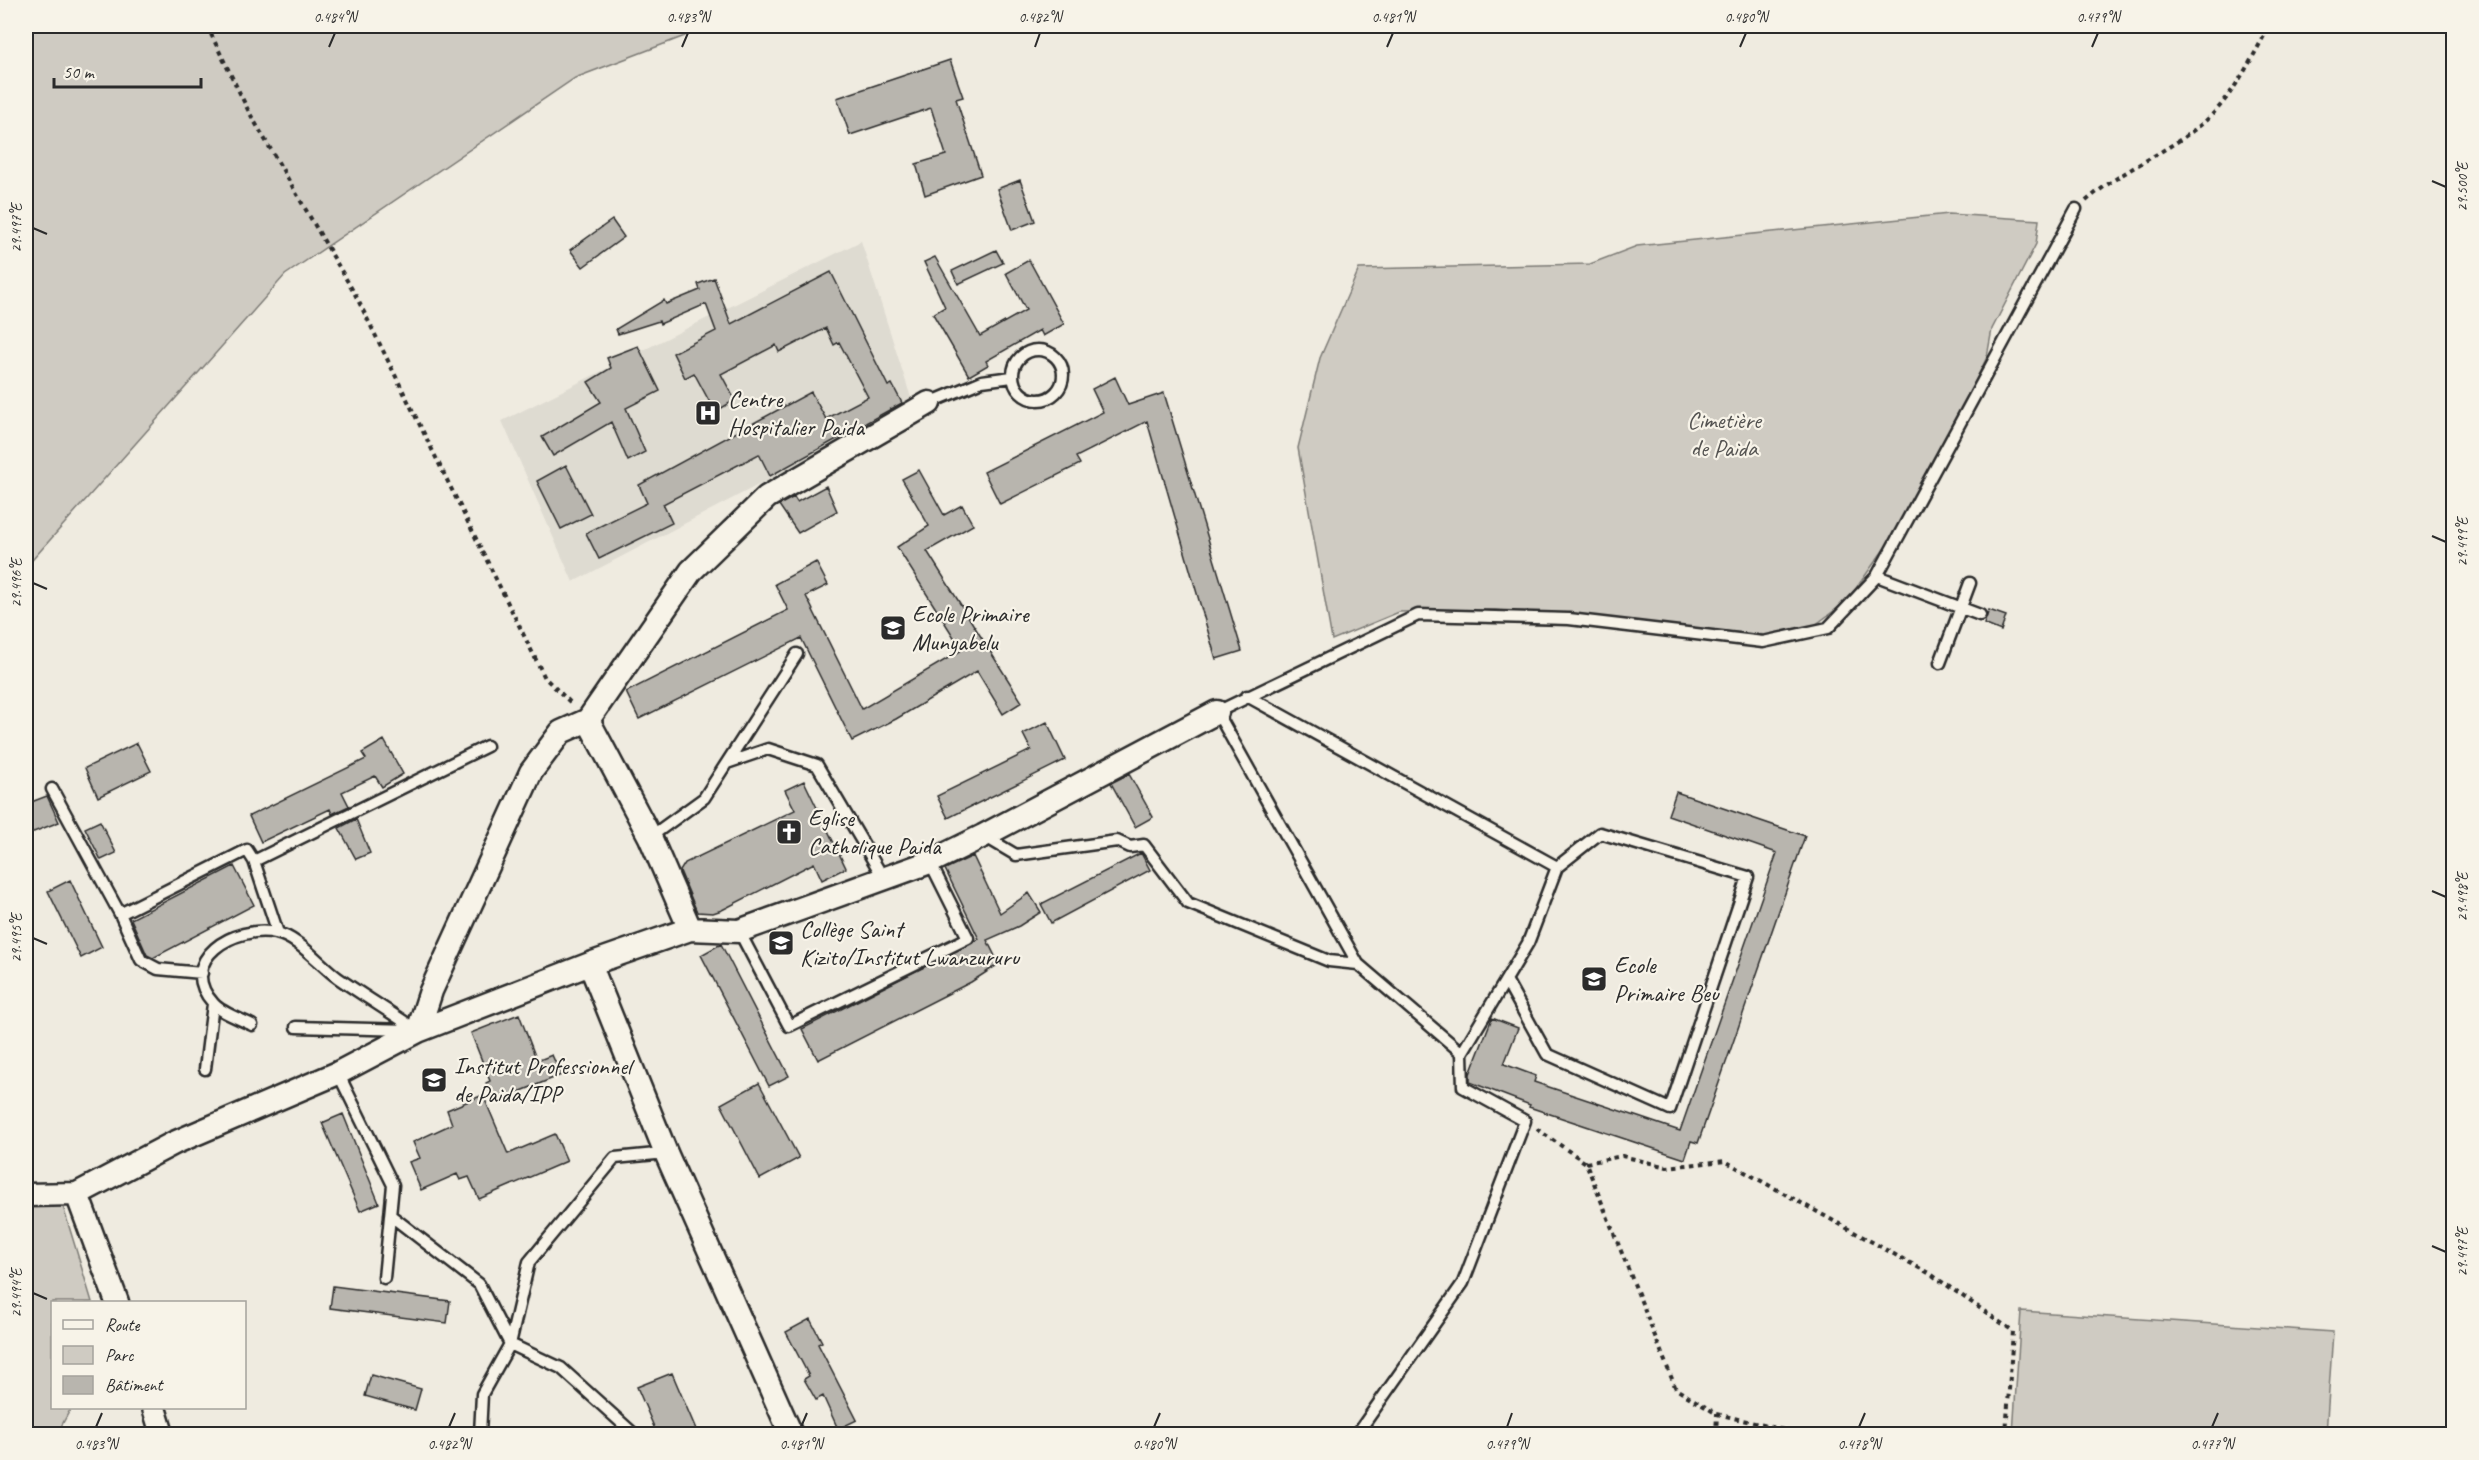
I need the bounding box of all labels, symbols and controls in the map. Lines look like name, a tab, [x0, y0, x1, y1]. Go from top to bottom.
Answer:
text: 0.484°N	[313, 8, 360, 27]
text: 0.483°N	[666, 8, 713, 27]
text: 0.482°N	[1018, 8, 1065, 27]
text: 0.481°N	[1371, 8, 1418, 27]
text: 0.480°N	[1724, 8, 1771, 27]
text: 0.479°N	[2076, 8, 2123, 27]
scale bar	[54, 51, 201, 89]
text: 50 m	[63, 61, 96, 83]
text: 29.500°E	[2453, 160, 2472, 211]
text: 29.497°E	[7, 201, 26, 252]
place label: Centre Hospitalier Paida	[728, 384, 865, 442]
hospital icon: Centre Hospitalier Paida	[693, 398, 723, 428]
park label: Cimetière de Paida	[1687, 405, 1763, 463]
text: 29.499°E	[2453, 515, 2472, 566]
text: 29.496°E	[7, 556, 26, 607]
place label: Ecole Primaire Munyabelu	[912, 599, 1031, 657]
school or university icon: Ecole Primaire Munyabelu	[878, 613, 908, 643]
place label: Eglise Catholique Paida	[808, 803, 942, 861]
church icon: Eglise Catholique Paida	[774, 817, 804, 847]
text: 29.498°E	[2453, 870, 2472, 921]
text: 29.495°E	[7, 911, 26, 962]
place label: Collège Saint Kizito/Institut Lwanzururu	[800, 914, 1021, 972]
school or university icon: Collège Saint Kizito/Institut Lwanzururu	[766, 928, 796, 958]
place label: Ecole Primaire Beu	[1614, 950, 1721, 1008]
school or university icon: Ecole Primaire Beu	[1579, 964, 1609, 994]
place label: Institut Professionnel de Paida/IPP	[454, 1051, 635, 1109]
school or university icon: Institut Professionnel de Paida/IPP	[419, 1065, 449, 1095]
text: 29.497°E	[2453, 1225, 2472, 1276]
text: 29.494°E	[7, 1266, 26, 1317]
legend	[51, 1301, 246, 1409]
text: Route	[105, 1314, 140, 1336]
text: Parc	[105, 1344, 134, 1366]
text: Bâtiment	[105, 1374, 165, 1396]
text: 0.483°N	[74, 1435, 121, 1454]
text: 0.482°N	[427, 1435, 474, 1454]
text: 0.481°N	[779, 1435, 826, 1454]
text: 0.480°N	[1132, 1435, 1179, 1454]
text: 0.479°N	[1485, 1435, 1532, 1454]
text: 0.478°N	[1837, 1435, 1884, 1454]
text: 0.477°N	[2190, 1435, 2237, 1454]

